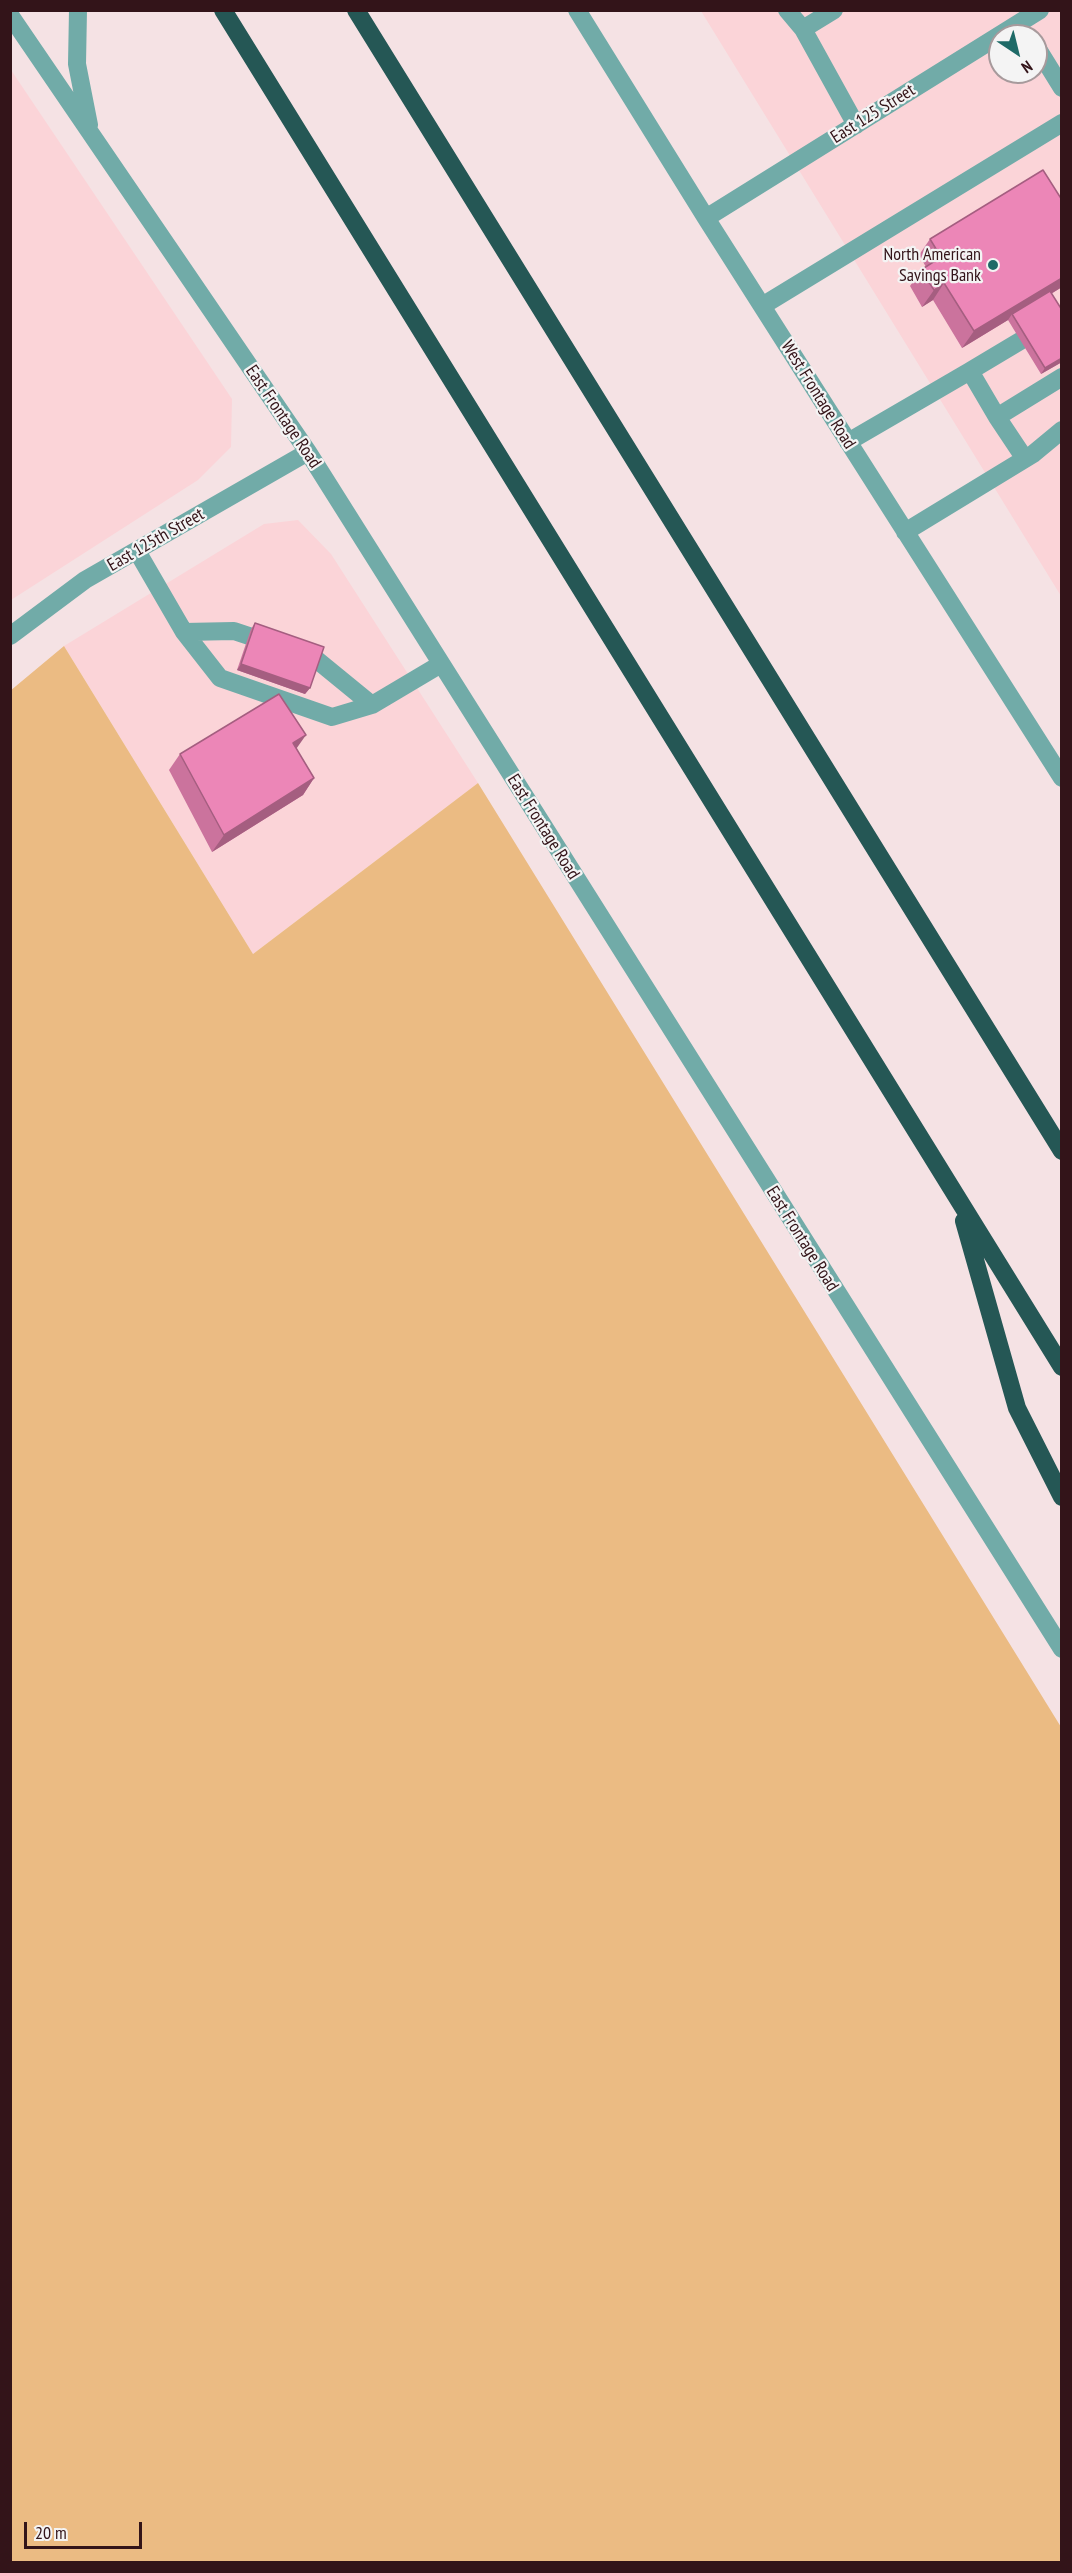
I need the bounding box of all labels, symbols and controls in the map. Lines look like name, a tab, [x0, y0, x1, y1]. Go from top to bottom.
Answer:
north arrow	[988, 24, 1048, 84]
text: N	[1018, 56, 1036, 78]
street label: East 125 Street	[827, 80, 919, 148]
place label: North American Savings Bank	[883, 244, 981, 286]
marker: North American Savings Bank	[986, 258, 1000, 272]
street label: West Frontage Road	[776, 337, 860, 453]
street label: East Frontage Road	[241, 361, 325, 473]
street label: East 125th Street	[104, 504, 208, 576]
street label: East Frontage Road	[502, 771, 584, 883]
street label: East Frontage Road	[761, 1183, 843, 1295]
scale bar	[27, 2510, 146, 2548]
text: 20 m	[35, 2521, 67, 2544]

